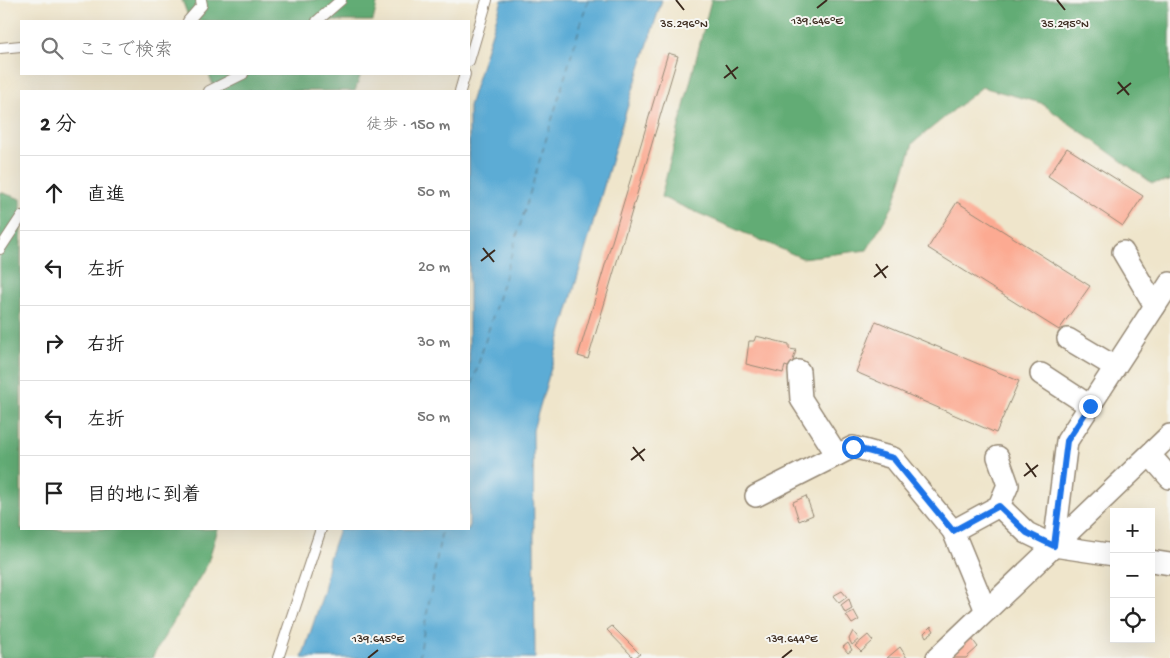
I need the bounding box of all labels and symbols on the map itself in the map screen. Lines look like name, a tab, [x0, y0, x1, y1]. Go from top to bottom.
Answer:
text: 139.646°E	[790, 15, 843, 29]
text: 35.296°N	[659, 18, 708, 32]
text: 35.295°N	[1040, 18, 1089, 32]
route end	[1079, 395, 1102, 418]
route start	[842, 436, 865, 459]
text: 139.645°E	[351, 633, 404, 647]
text: 139.644°E	[765, 633, 818, 647]

